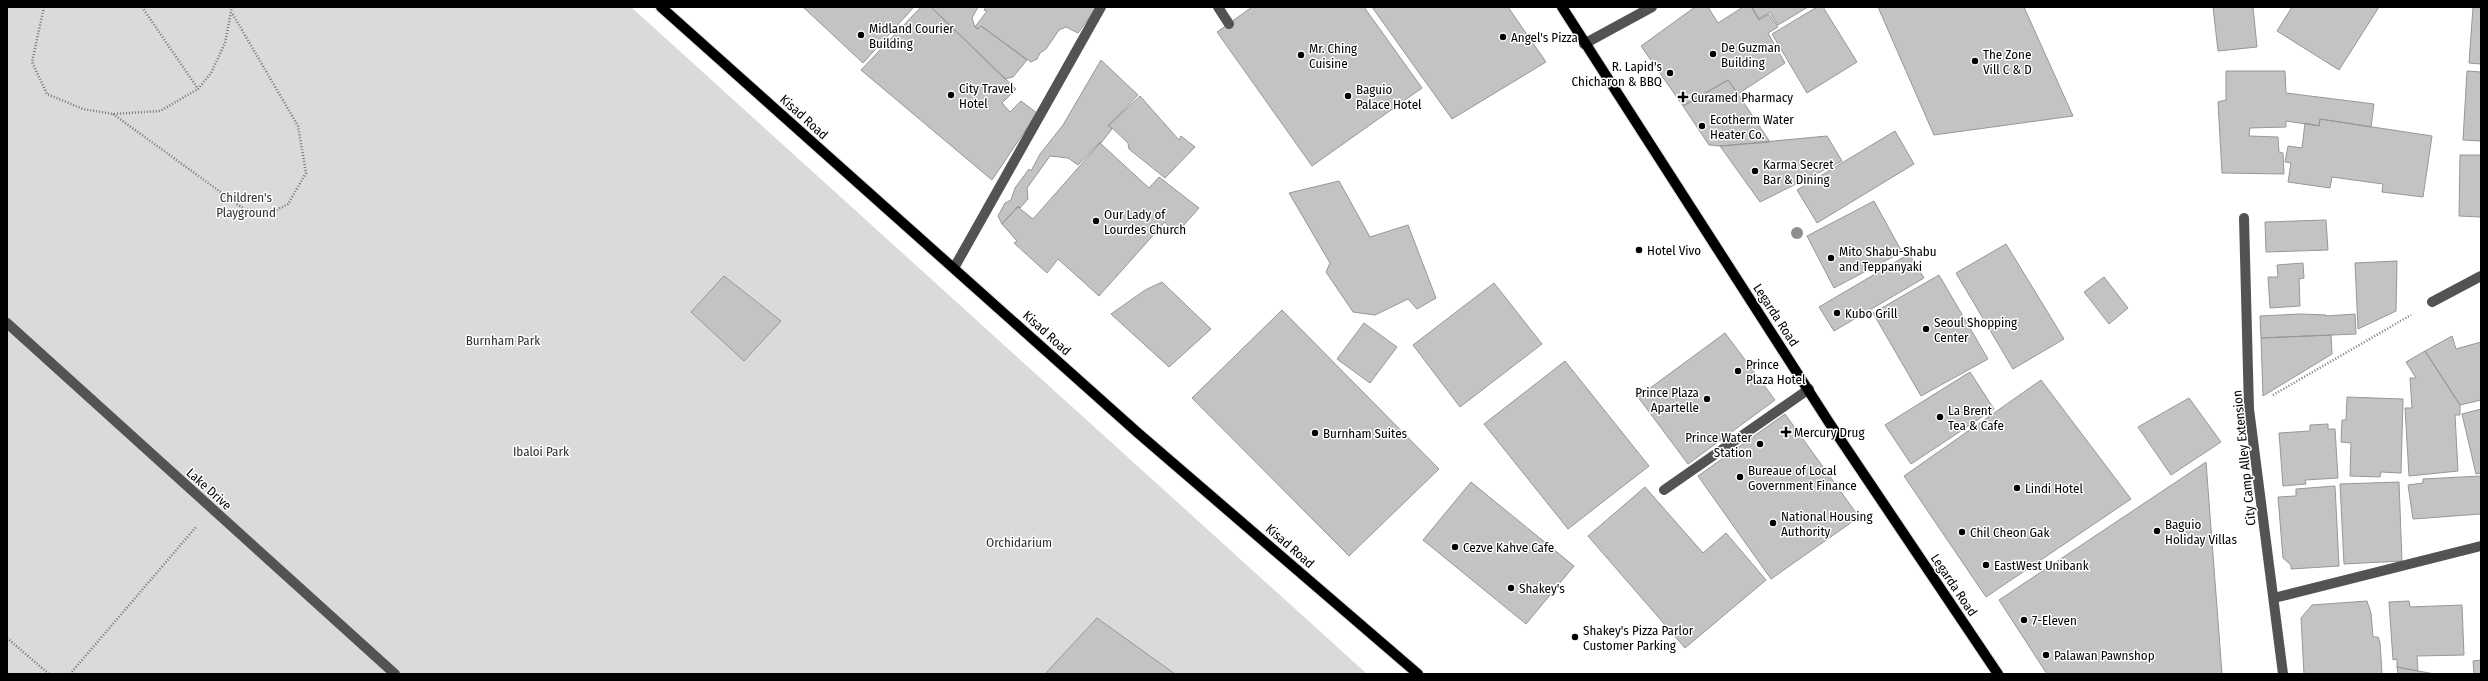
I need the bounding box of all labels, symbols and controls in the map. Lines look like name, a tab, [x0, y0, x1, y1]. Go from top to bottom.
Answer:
place label: Midland Courier Building	[869, 21, 954, 51]
marker: Midland Courier Building	[856, 30, 866, 40]
place label: Angel's Pizza	[1511, 30, 1578, 45]
marker: Angel's Pizza	[1498, 32, 1508, 42]
place label: De Guzman Building	[1721, 40, 1781, 70]
place label: Mr. Ching Cuisine	[1309, 41, 1358, 71]
place label: The Zone Vill C & D	[1983, 47, 2032, 77]
marker: De Guzman Building	[1708, 49, 1718, 59]
marker: Mr. Ching Cuisine	[1296, 50, 1306, 60]
marker: The Zone Vill C & D	[1970, 56, 1980, 66]
place label: R. Lapid's Chicharon & BBQ	[1572, 59, 1662, 89]
marker: R. Lapid's Chicharon & BBQ	[1665, 68, 1675, 78]
place label: City Travel Hotel	[959, 81, 1014, 111]
place label: Baguio Palace Hotel	[1356, 82, 1422, 112]
marker: City Travel Hotel	[946, 90, 956, 100]
place label: Curamed Pharmacy	[1691, 90, 1793, 105]
marker: Baguio Palace Hotel	[1343, 91, 1353, 101]
street label: Kisad Road	[777, 92, 831, 142]
marker: Curamed Pharmacy	[1678, 92, 1688, 102]
place label: Ecotherm Water Heater Co.	[1710, 112, 1794, 142]
marker: Ecotherm Water Heater Co.	[1697, 121, 1707, 131]
place label: Karma Secret Bar & Dining	[1763, 157, 1834, 187]
marker: Karma Secret Bar & Dining	[1750, 166, 1760, 176]
park label: Children's Playground	[216, 190, 276, 220]
place label: Our Lady of Lourdes Church	[1104, 207, 1186, 237]
marker: Our Lady of Lourdes Church	[1091, 216, 1101, 226]
place label: Hotel Vivo	[1647, 243, 1701, 258]
place label: Mito Shabu-Shabu and Teppanyaki	[1839, 244, 1937, 274]
marker: Hotel Vivo	[1634, 245, 1644, 255]
marker: Mito Shabu-Shabu and Teppanyaki	[1826, 253, 1836, 263]
street label: Legarda Road	[1750, 281, 1802, 349]
place label: Kubo Grill	[1845, 306, 1898, 321]
street label: Kisad Road	[1020, 308, 1074, 358]
marker: Kubo Grill	[1832, 308, 1842, 318]
place label: Seoul Shopping Center	[1934, 315, 2018, 345]
marker: Seoul Shopping Center	[1921, 324, 1931, 334]
park label: Burnham Park	[466, 333, 541, 348]
place label: Prince Plaza Hotel	[1746, 357, 1806, 387]
marker: Prince Plaza Hotel	[1733, 366, 1743, 376]
place label: Prince Plaza Apartelle	[1635, 385, 1699, 415]
street label: City Camp Alley Extension	[2229, 389, 2259, 527]
marker: Prince Plaza Apartelle	[1702, 394, 1712, 404]
place label: La Brent Tea & Cafe	[1948, 403, 2004, 433]
marker: La Brent Tea & Cafe	[1935, 412, 1945, 422]
place label: Mercury Drug	[1794, 425, 1865, 440]
place label: Burnham Suites	[1323, 426, 1408, 441]
marker: Mercury Drug	[1781, 427, 1791, 437]
marker: Burnham Suites	[1310, 428, 1320, 438]
place label: Prince Water Station	[1685, 430, 1752, 460]
marker: Prince Water Station	[1755, 439, 1765, 449]
park label: Ibaloi Park	[513, 444, 570, 459]
place label: Bureaue of Local Government Finance	[1748, 463, 1857, 493]
street label: Lake Drive	[184, 465, 234, 513]
marker: Bureaue of Local Government Finance	[1735, 472, 1745, 482]
place label: Lindi Hotel	[2025, 481, 2083, 496]
marker: Lindi Hotel	[2012, 483, 2022, 493]
place label: National Housing Authority	[1781, 509, 1873, 539]
place label: Baguio Holiday Villas	[2165, 517, 2237, 547]
marker: National Housing Authority	[1768, 518, 1778, 528]
street label: Kisad Road	[1263, 521, 1317, 571]
place label: Chil Cheon Gak	[1970, 525, 2050, 540]
marker: Baguio Holiday Villas	[2152, 526, 2162, 536]
marker: Chil Cheon Gak	[1957, 527, 1967, 537]
park label: Orchidarium	[986, 535, 1052, 550]
place label: Cezve Kahve Cafe	[1463, 540, 1554, 555]
marker: Cezve Kahve Cafe	[1450, 542, 1460, 552]
street label: Legarda Road	[1928, 551, 1980, 619]
place label: EastWest Unibank	[1994, 558, 2090, 573]
marker: EastWest Unibank	[1981, 560, 1991, 570]
place label: Shakey's	[1519, 581, 1565, 596]
marker: Shakey's	[1506, 583, 1516, 593]
place label: 7-Eleven	[2032, 613, 2077, 628]
marker: 7-Eleven	[2019, 615, 2029, 625]
place label: Shakey's Pizza Parlor Customer Parking	[1583, 623, 1694, 653]
marker: Shakey's Pizza Parlor Customer Parking	[1570, 632, 1580, 642]
place label: Palawan Pawnshop	[2054, 648, 2155, 663]
marker: Palawan Pawnshop	[2041, 650, 2051, 660]

